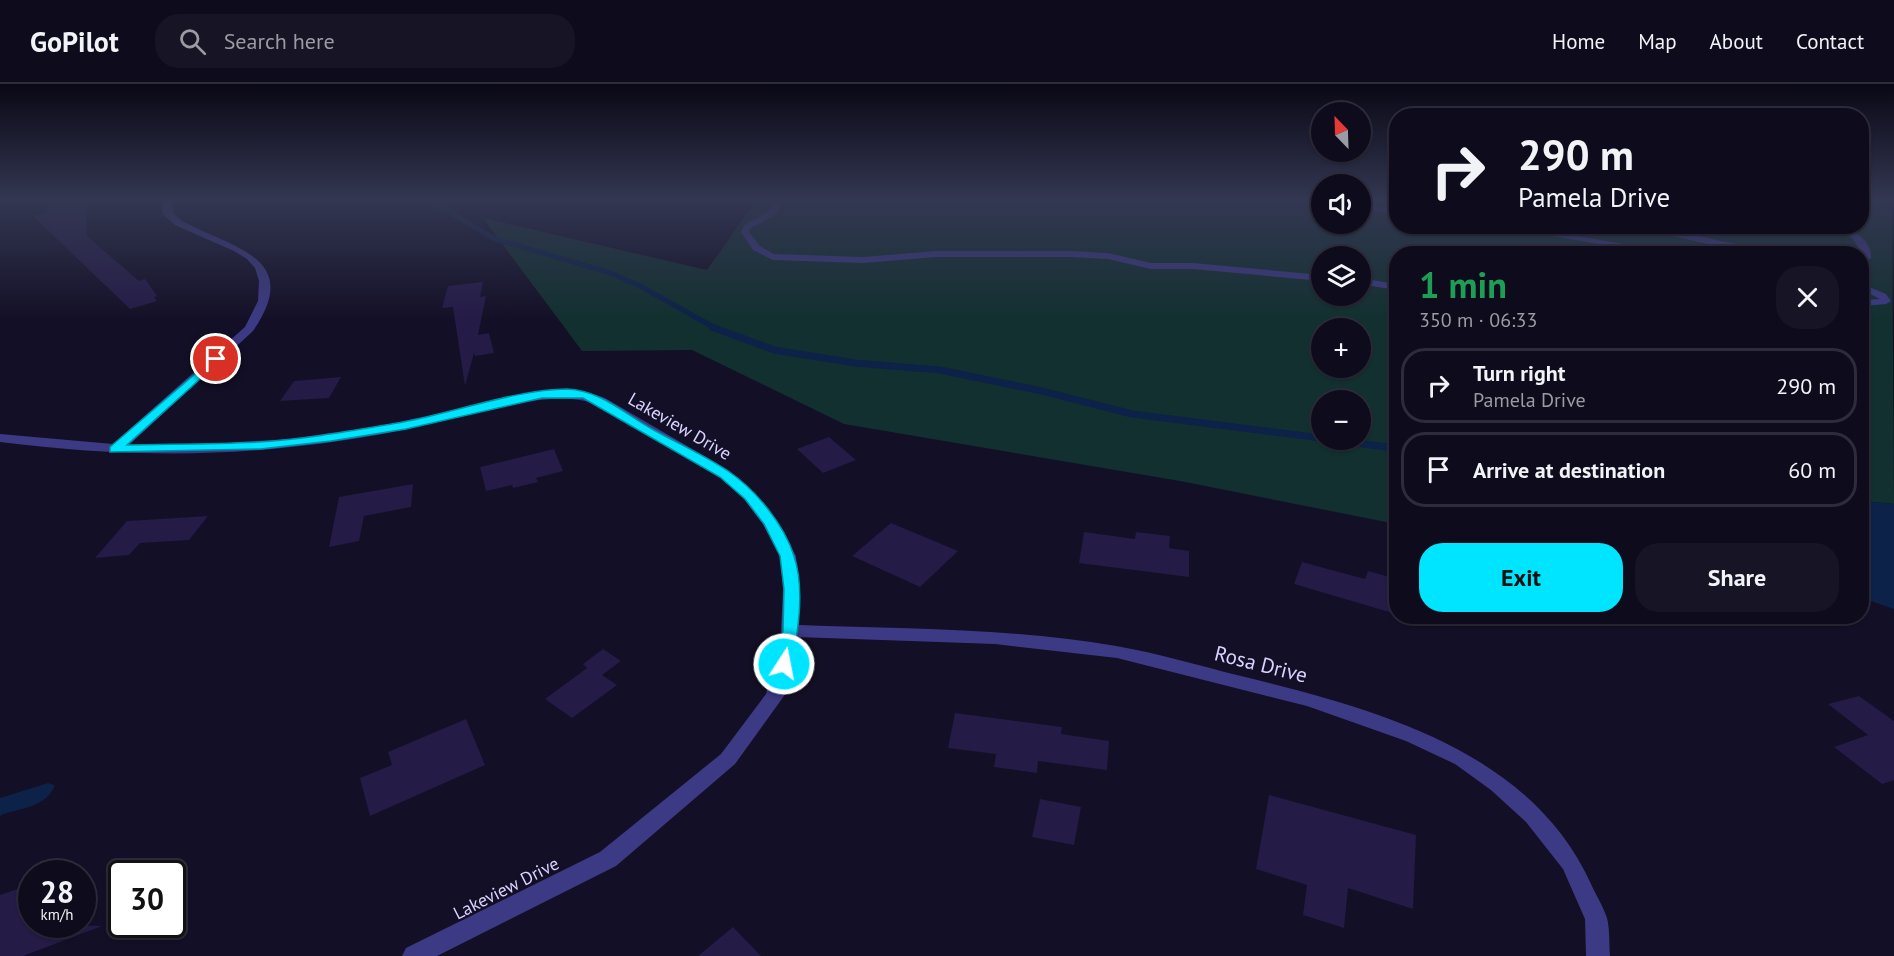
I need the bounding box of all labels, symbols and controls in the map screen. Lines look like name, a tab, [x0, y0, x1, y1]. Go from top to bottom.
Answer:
search box	[155, 14, 575, 68]
text: GoPilot	[30, 23, 119, 60]
icon: search	[176, 25, 209, 58]
text: Search here	[224, 27, 335, 55]
text: Home	[1552, 28, 1605, 55]
text: Map	[1638, 28, 1677, 55]
text: About	[1710, 28, 1763, 55]
text: Contact	[1796, 28, 1864, 55]
north arrow	[1311, 102, 1371, 162]
map controls	[1311, 102, 1371, 450]
text: 290 m	[1518, 127, 1634, 182]
icon: right	[1419, 132, 1497, 210]
button: sound	[1311, 174, 1371, 234]
text: Pamela Drive	[1518, 180, 1670, 214]
button: layers	[1311, 246, 1371, 306]
text: 1 min	[1419, 261, 1507, 308]
button: close	[1776, 266, 1839, 329]
text: 350 m · 06:33	[1419, 307, 1537, 333]
button: +	[1311, 318, 1371, 378]
pin	[190, 333, 241, 384]
icon: arrive	[199, 342, 232, 375]
text: Turn right	[1473, 359, 1565, 387]
icon: right	[1422, 369, 1455, 402]
text: 290 m	[1776, 372, 1836, 400]
street label: Lakeview Drive	[624, 387, 736, 465]
text: Pamela Drive	[1473, 387, 1586, 413]
button: −	[1311, 390, 1371, 450]
icon: arrive	[1422, 453, 1455, 486]
text: Arrive at destination	[1473, 456, 1665, 484]
text: 60 m	[1788, 456, 1836, 484]
button: Exit	[1419, 543, 1623, 612]
button: Share	[1635, 543, 1839, 612]
position arrow	[752, 632, 816, 696]
street label: Rosa Drive	[1212, 639, 1310, 689]
street label: Lakeview Drive	[449, 852, 563, 924]
speed limit sign: 30	[108, 860, 186, 938]
text: 28	[40, 872, 74, 911]
text: km/h	[41, 905, 73, 924]

